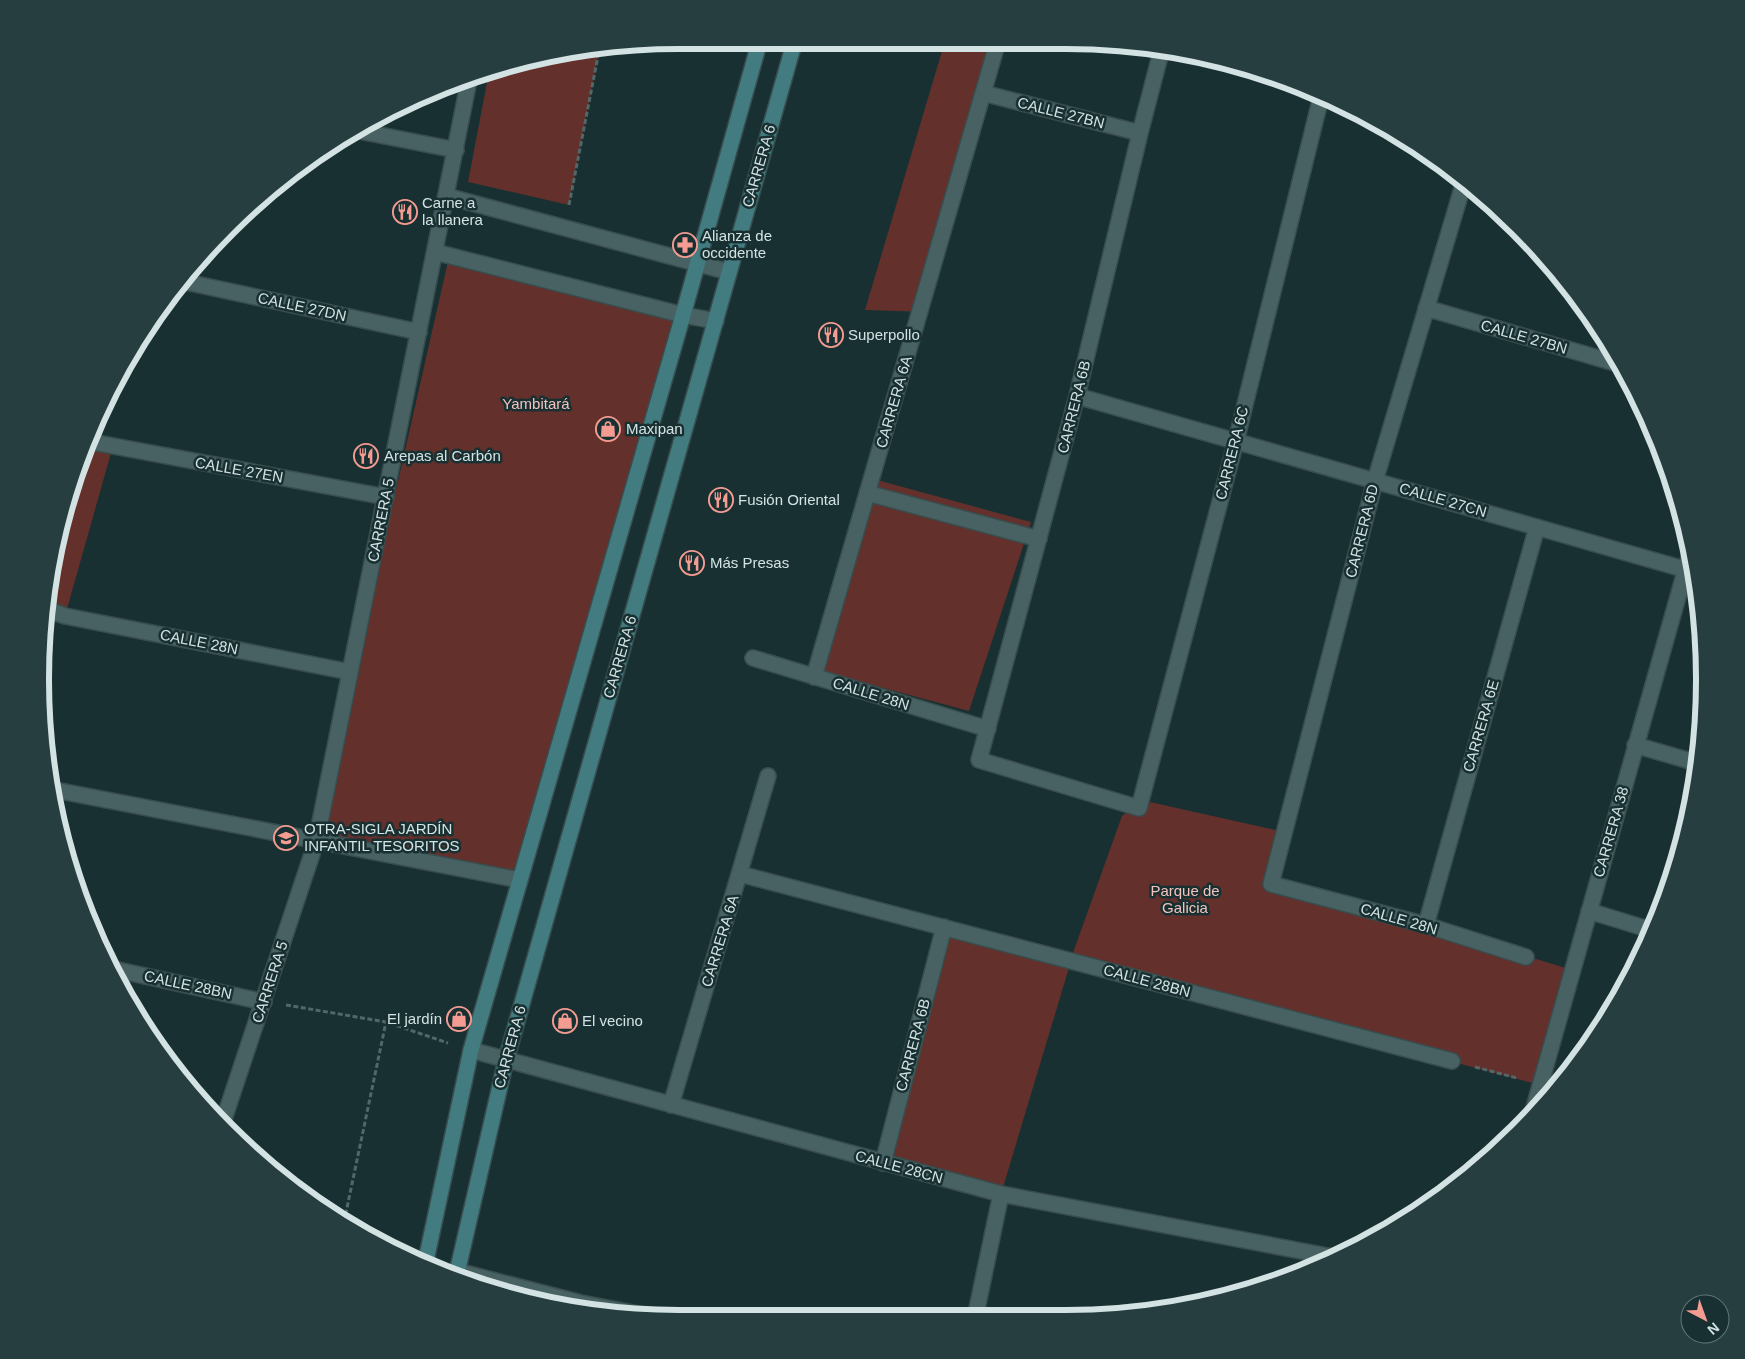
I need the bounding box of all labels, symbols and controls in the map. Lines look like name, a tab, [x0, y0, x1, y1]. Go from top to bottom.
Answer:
street label: CALLE 27BN	[1016, 93, 1106, 132]
street label: CARRERA 6	[739, 123, 778, 209]
place label: Carne a la llanera	[422, 194, 484, 228]
restaurant icon: Carne a la llanera	[392, 199, 418, 225]
place label: Alianza de occidente	[702, 227, 772, 261]
pharmacy icon: Alianza de occidente	[672, 232, 698, 258]
street label: CALLE 27DN	[256, 289, 348, 324]
street label: CALLE 27BN	[1479, 316, 1569, 357]
restaurant icon: Superpollo	[818, 322, 844, 348]
place label: Superpollo	[848, 326, 920, 343]
street label: CARRERA 6A	[872, 354, 915, 450]
street label: CARRERA 6B	[1054, 359, 1093, 455]
park label: Yambitará	[502, 395, 570, 412]
street label: CARRERA 6C	[1212, 404, 1251, 501]
shop icon: Maxipan	[595, 416, 621, 442]
place label: Maxipan	[626, 420, 683, 437]
restaurant icon: Arepas al Carbón	[353, 443, 379, 469]
place label: Arepas al Carbón	[384, 447, 501, 464]
street label: CALLE 27EN	[194, 453, 284, 486]
street label: CARRERA 5	[364, 477, 397, 563]
street label: CALLE 27CN	[1398, 479, 1489, 520]
street label: CARRERA 6D	[1342, 482, 1381, 579]
restaurant icon: Fusión Oriental	[708, 487, 734, 513]
place label: Fusión Oriental	[738, 491, 840, 508]
restaurant icon: Más Presas	[679, 550, 705, 576]
place label: Más Presas	[710, 554, 789, 571]
street label: CARRERA 6	[600, 614, 639, 700]
street label: CALLE 28N	[159, 626, 240, 657]
street label: CALLE 28N	[831, 674, 912, 713]
street label: CARRERA 6E	[1459, 678, 1502, 774]
street label: CARRERA 38	[1589, 785, 1632, 879]
place label: OTRA-SIGLA JARDÍN INFANTIL TESORITOS	[304, 820, 460, 854]
school or university icon: OTRA-SIGLA JARDÍN INFANTIL TESORITOS	[273, 825, 299, 851]
park label: Parque de Galicia	[1150, 882, 1220, 916]
street label: CARRERA 6A	[697, 893, 742, 989]
street label: CALLE 28N	[1359, 899, 1440, 938]
street label: CARRERA 5	[248, 939, 291, 1025]
street label: CALLE 28BN	[1102, 961, 1192, 1000]
street label: CALLE 28BN	[143, 967, 234, 1002]
street label: CARRERA 6B	[892, 997, 933, 1093]
street label: CARRERA 6	[490, 1004, 529, 1090]
shop icon: El jardín	[446, 1006, 472, 1032]
shop icon: El vecino	[552, 1008, 578, 1034]
place label: El jardín	[387, 1010, 442, 1027]
place label: El vecino	[582, 1012, 643, 1029]
street label: CALLE 28CN	[853, 1147, 945, 1186]
north arrow	[1680, 1294, 1730, 1344]
text: N	[1704, 1319, 1723, 1338]

